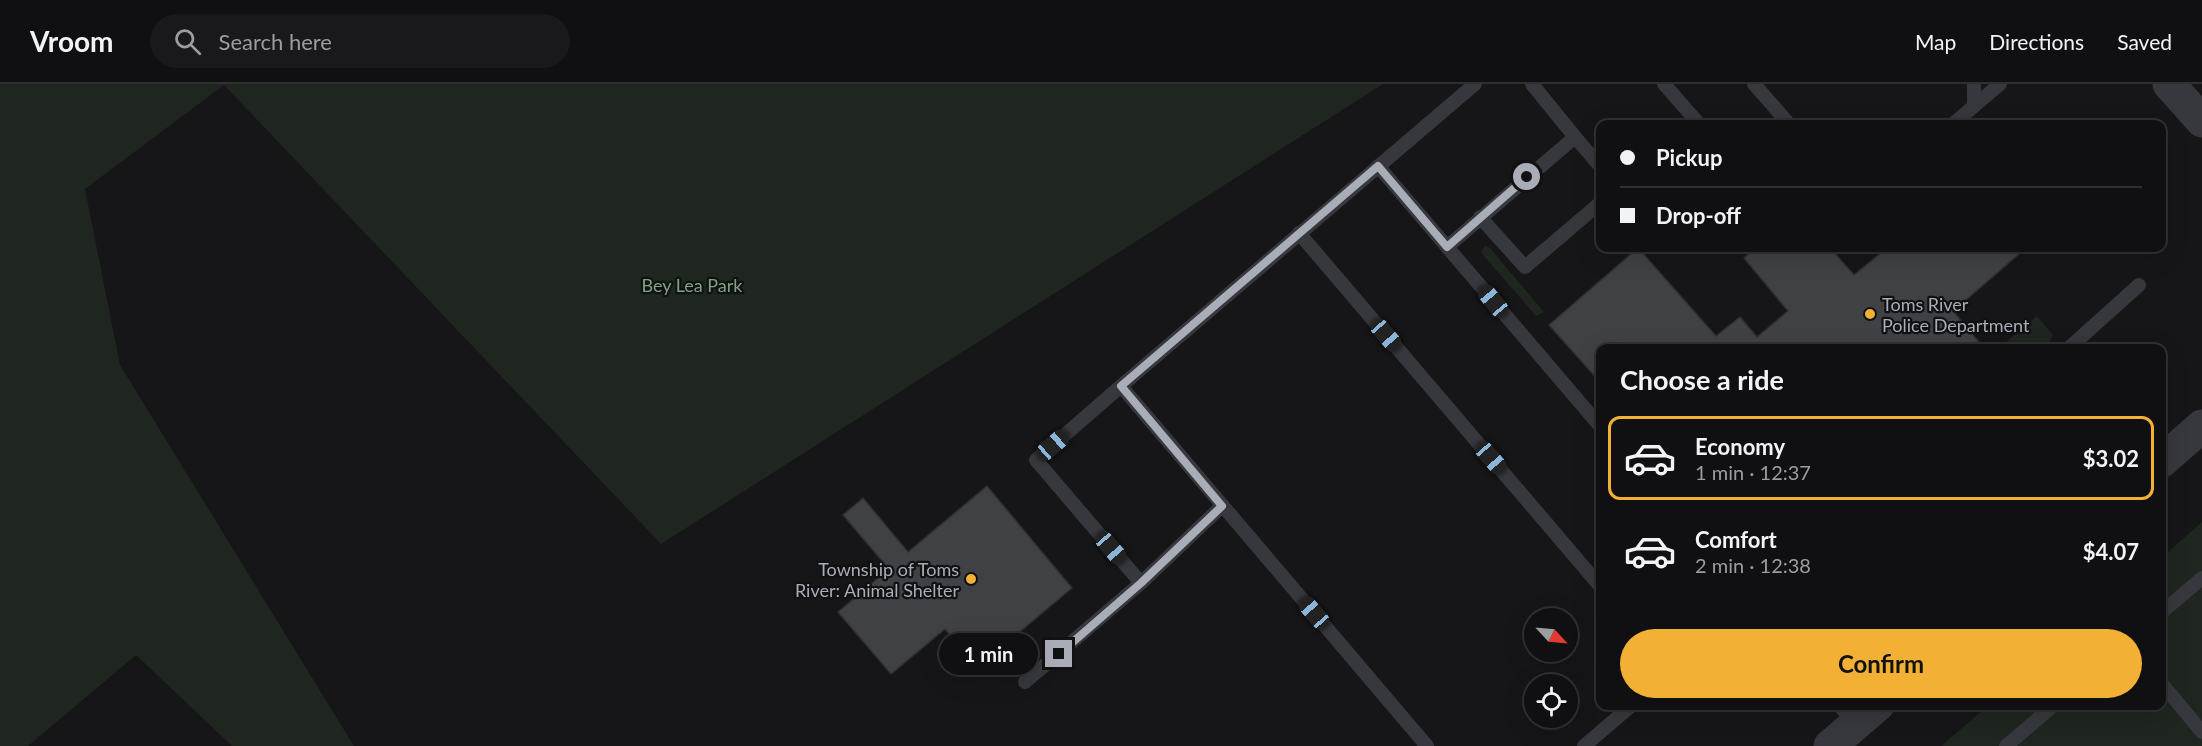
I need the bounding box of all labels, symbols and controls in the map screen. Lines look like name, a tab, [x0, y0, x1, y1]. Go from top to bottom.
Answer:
search box	[150, 14, 570, 68]
text: Vroom	[30, 24, 114, 58]
icon: search	[171, 25, 204, 58]
text: Search here	[219, 28, 332, 55]
text: Map	[1915, 29, 1956, 54]
text: Directions	[1989, 29, 2084, 54]
text: Saved	[2117, 29, 2172, 54]
text: Pickup	[1656, 144, 1722, 171]
route start	[1513, 163, 1540, 190]
text: Drop-off	[1656, 202, 1741, 229]
park label: Bey Lea Park	[641, 274, 743, 296]
car	[1475, 281, 1511, 321]
place label: Toms River Police Department	[1882, 293, 2030, 336]
marker: Toms River Police Department	[1863, 307, 1877, 321]
car	[1367, 316, 1405, 354]
text: Choose a ride	[1620, 363, 1784, 396]
car	[1034, 426, 1072, 464]
icon: car	[1623, 431, 1677, 485]
text: Economy	[1695, 433, 1785, 460]
car	[1472, 439, 1510, 477]
text: $3.02	[2083, 445, 2139, 472]
text: 1 min · 12:37	[1695, 460, 1811, 484]
icon: car	[1623, 524, 1677, 578]
text: Comfort	[1695, 526, 1777, 553]
car	[1092, 529, 1130, 567]
text: $4.07	[2083, 538, 2139, 565]
text: 2 min · 12:38	[1695, 553, 1811, 577]
place label: Township of Toms River: Animal Shelter	[795, 558, 959, 601]
marker: Township of Toms River: Animal Shelter	[964, 572, 978, 586]
car	[1295, 594, 1333, 632]
north arrow	[1524, 608, 1578, 662]
map controls	[1524, 608, 1578, 728]
button: Confirm	[1620, 629, 2142, 698]
callout: 1 min	[939, 633, 1038, 675]
route end	[1045, 640, 1072, 667]
text: 1 min	[964, 642, 1013, 666]
button: locate	[1524, 674, 1578, 728]

